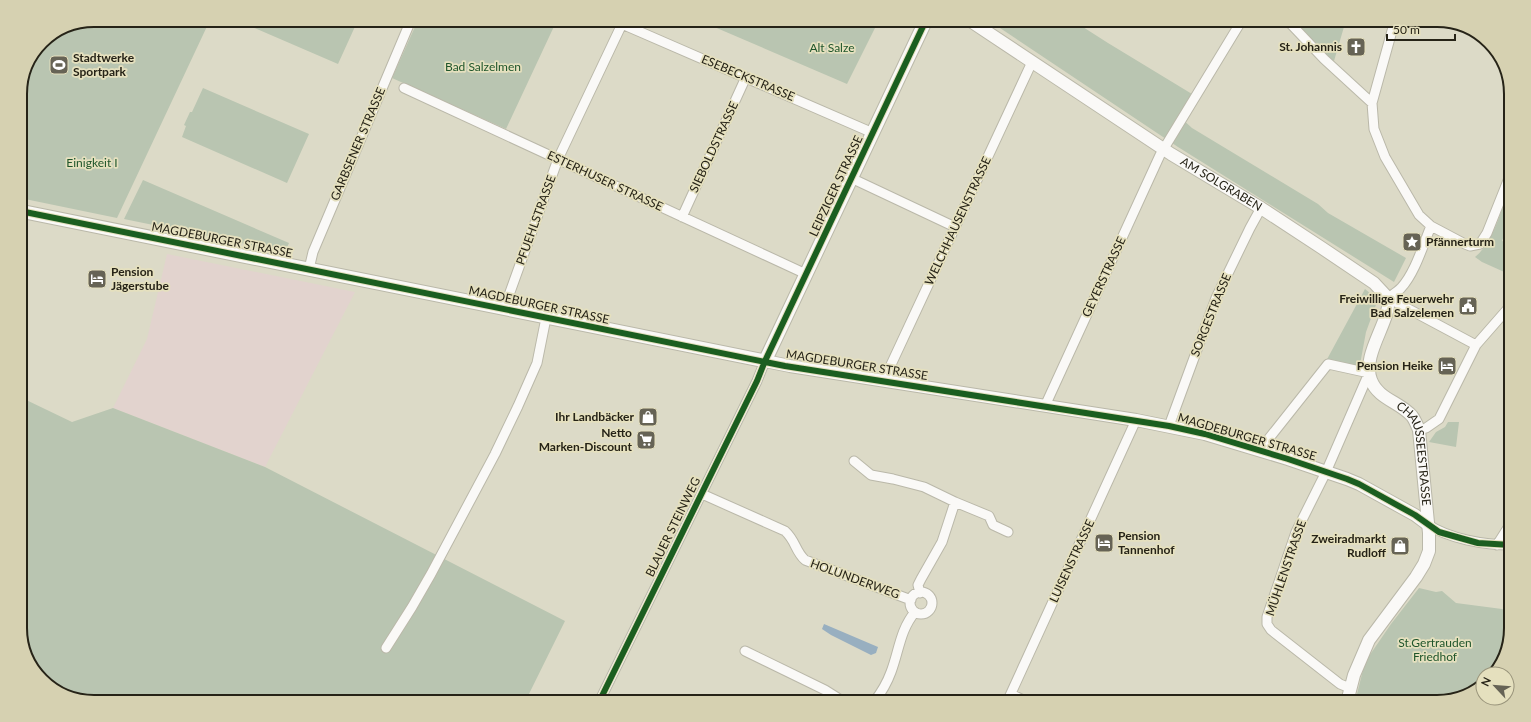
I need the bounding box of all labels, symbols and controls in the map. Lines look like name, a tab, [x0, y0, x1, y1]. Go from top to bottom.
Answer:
scale bar	[1387, 16, 1455, 42]
text: 50 m	[1393, 22, 1420, 37]
church icon: St. Johannis	[1345, 36, 1367, 58]
place label: St. Johannis	[1279, 39, 1342, 54]
park label: Alt Salze	[809, 40, 855, 55]
place label: Stadtwerke Sportpark	[73, 50, 135, 79]
street label: ESEBECKSTRASSE	[699, 51, 797, 104]
sports icon: Stadtwerke Sportpark	[48, 54, 70, 76]
park label: Bad Salzelmen	[445, 59, 521, 74]
street label: GARBSENER STRASSE	[327, 85, 388, 203]
street label: SIEBOLDSTRASSE	[686, 99, 741, 195]
street label: LEIPZIGER STRASSE	[806, 133, 866, 239]
street label: ESTERHUSER STRASSE	[545, 147, 666, 214]
street label: AM SOLGRABEN	[1178, 153, 1265, 214]
street label: WELCHHAUSENSTRASSE	[921, 154, 994, 287]
park label: Einigkeit I	[66, 155, 118, 170]
street label: PFUEHLSTRASSE	[512, 173, 559, 267]
street label: MAGDEBURGER STRASSE	[150, 218, 294, 261]
place icon: Pfännerturm	[1401, 231, 1423, 253]
street label: GEYERSTRASSE	[1078, 234, 1129, 319]
place label: Pfännerturm	[1426, 234, 1494, 249]
place label: Pension Jägerstube	[111, 264, 169, 293]
hotel icon: Pension Jägerstube	[86, 268, 108, 290]
street label: SORGESTRASSE	[1187, 271, 1234, 359]
street label: MAGDEBURGER STRASSE	[467, 282, 611, 327]
place label: Freiwillige Feuerwehr Bad Salzelemen	[1339, 291, 1455, 320]
public building icon: Freiwillige Feuerwehr Bad Salzelemen	[1457, 295, 1479, 317]
street label: MAGDEBURGER STRASSE	[785, 346, 929, 383]
hotel icon: Pension Heike	[1436, 355, 1458, 377]
place label: Pension Heike	[1357, 358, 1434, 373]
street label: CHAUSSEESTRASSE	[1394, 398, 1434, 506]
shop icon: Ihr Landbäcker	[637, 406, 659, 428]
place label: Ihr Landbäcker	[555, 409, 635, 424]
street label: MAGDEBURGER STRASSE	[1176, 410, 1318, 464]
place label: Netto Marken-Discount	[539, 425, 633, 454]
supermarket icon: Netto Marken-Discount	[635, 429, 657, 451]
street label: BLAUER STEINWEG	[642, 474, 703, 579]
street label: LUISENSTRASSE	[1046, 517, 1097, 605]
street label: MÜHLENSTRASSE	[1262, 518, 1309, 618]
place label: Pension Tannenhof	[1118, 528, 1175, 557]
place label: Zweiradmarkt Rudloff	[1311, 531, 1387, 560]
hotel icon: Pension Tannenhof	[1093, 532, 1115, 554]
shop icon: Zweiradmarkt Rudloff	[1389, 535, 1411, 557]
street label: HOLUNDERWEG	[808, 555, 902, 602]
park label: St.Gertrauden Friedhof	[1398, 635, 1472, 664]
north arrow	[1475, 666, 1515, 706]
text: N	[1478, 675, 1493, 688]

